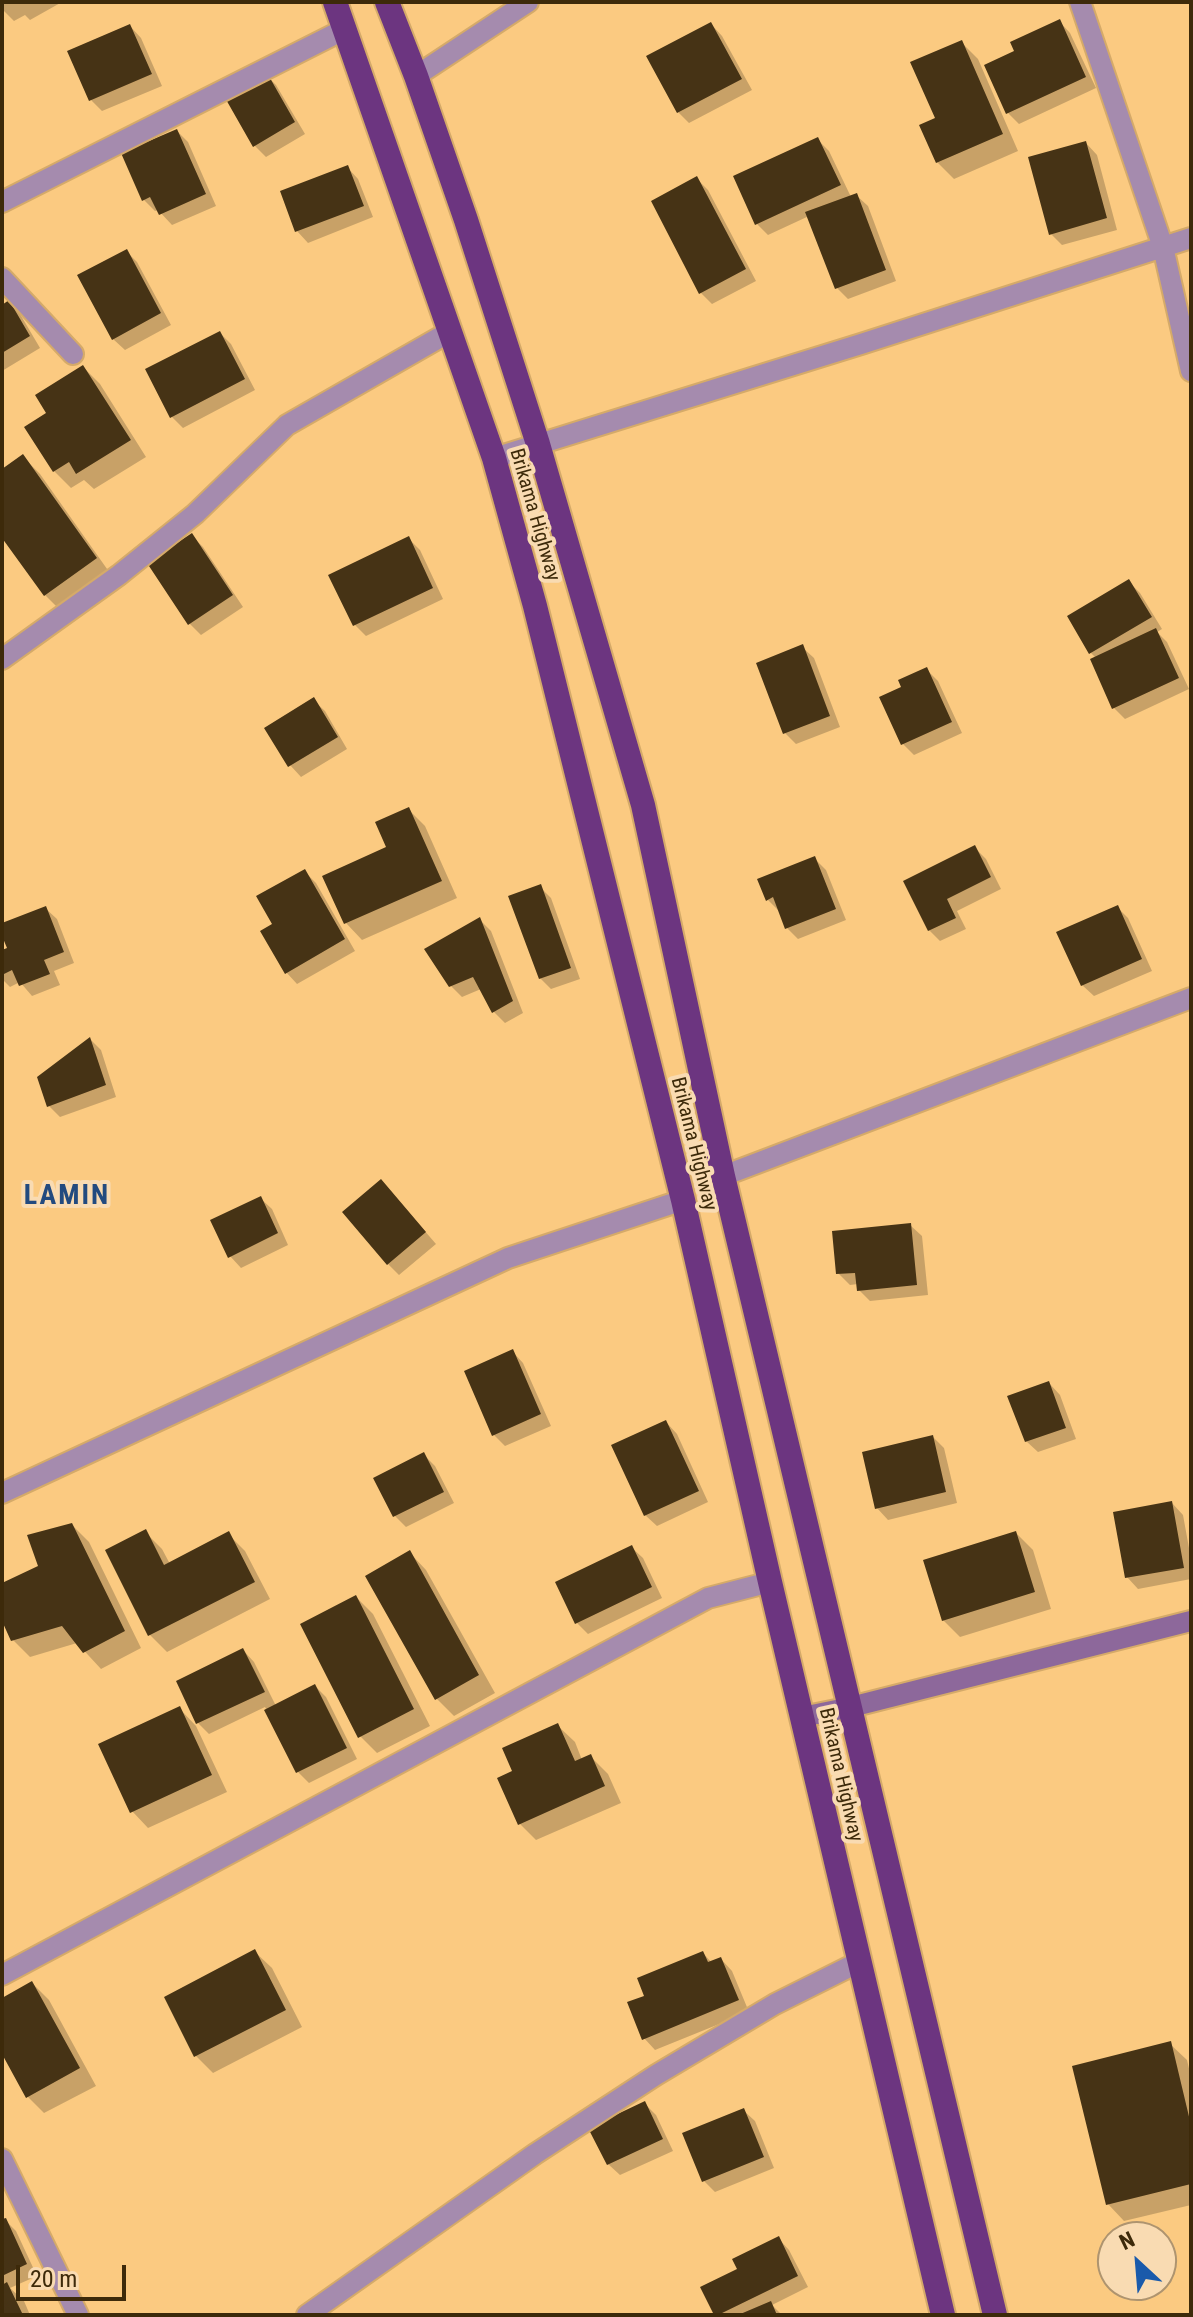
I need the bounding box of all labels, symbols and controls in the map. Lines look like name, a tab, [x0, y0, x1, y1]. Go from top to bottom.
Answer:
street label: Brikama Highway	[504, 446, 564, 584]
street label: Brikama Highway	[665, 1075, 721, 1213]
district label: LAMIN	[24, 1180, 110, 1214]
street label: Brikama Highway	[813, 1706, 867, 1844]
north arrow	[1097, 2221, 1177, 2301]
text: N	[1116, 2227, 1139, 2255]
scale bar	[20, 2249, 130, 2299]
text: 20 m	[30, 2265, 77, 2293]

